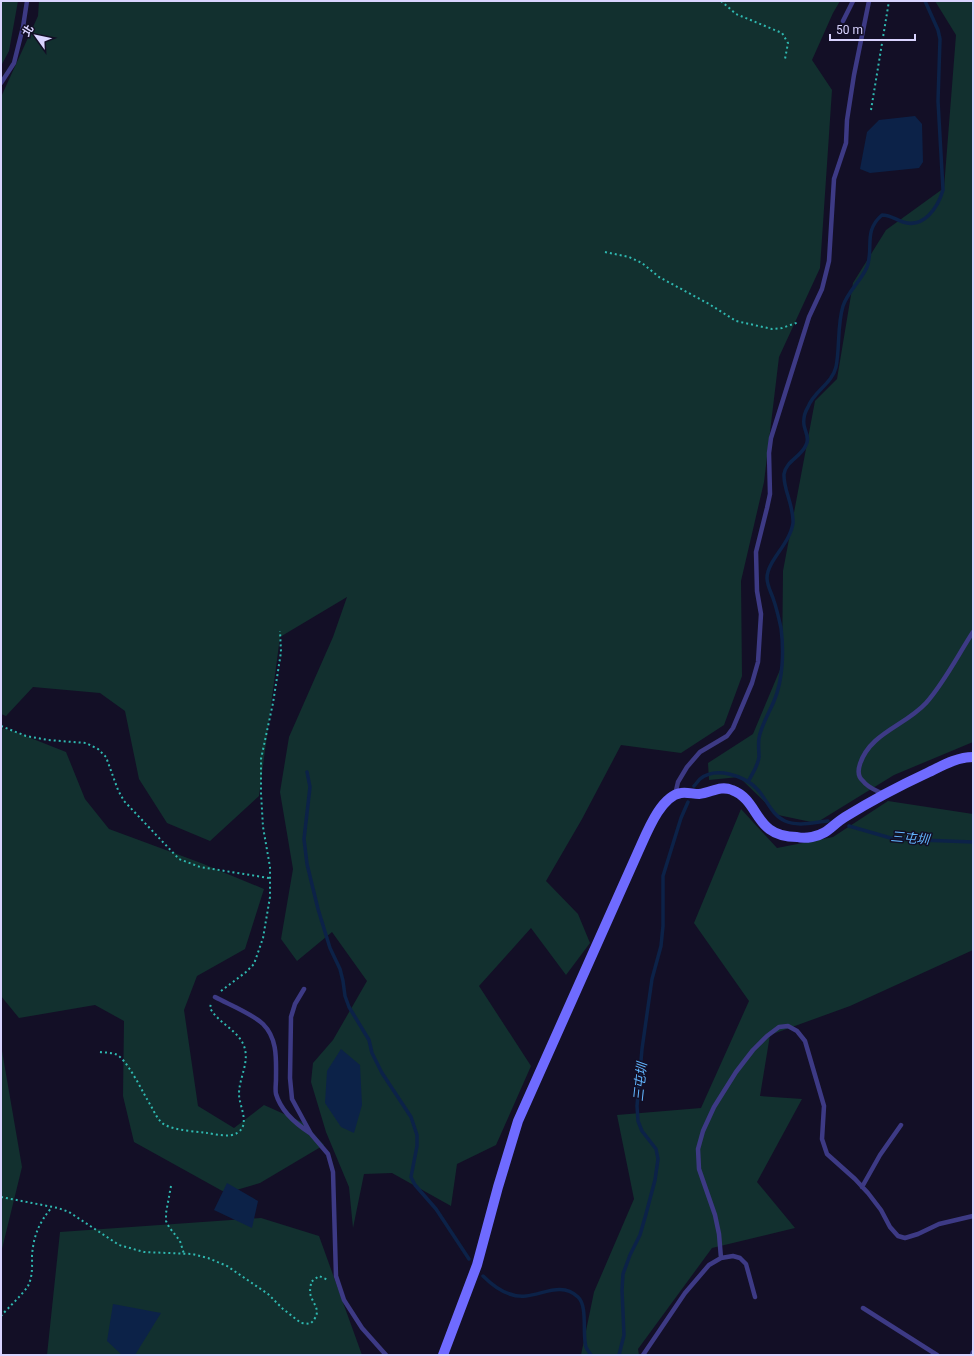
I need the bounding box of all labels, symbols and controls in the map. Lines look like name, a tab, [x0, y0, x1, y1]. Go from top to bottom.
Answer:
north arrow	[16, 16, 56, 56]
scale bar	[830, 16, 915, 42]
text: 北	[20, 23, 36, 39]
text: 50 m	[836, 23, 863, 37]
water label: 三屯圳	[890, 829, 932, 847]
water label: 三屯圳	[631, 1060, 650, 1102]

